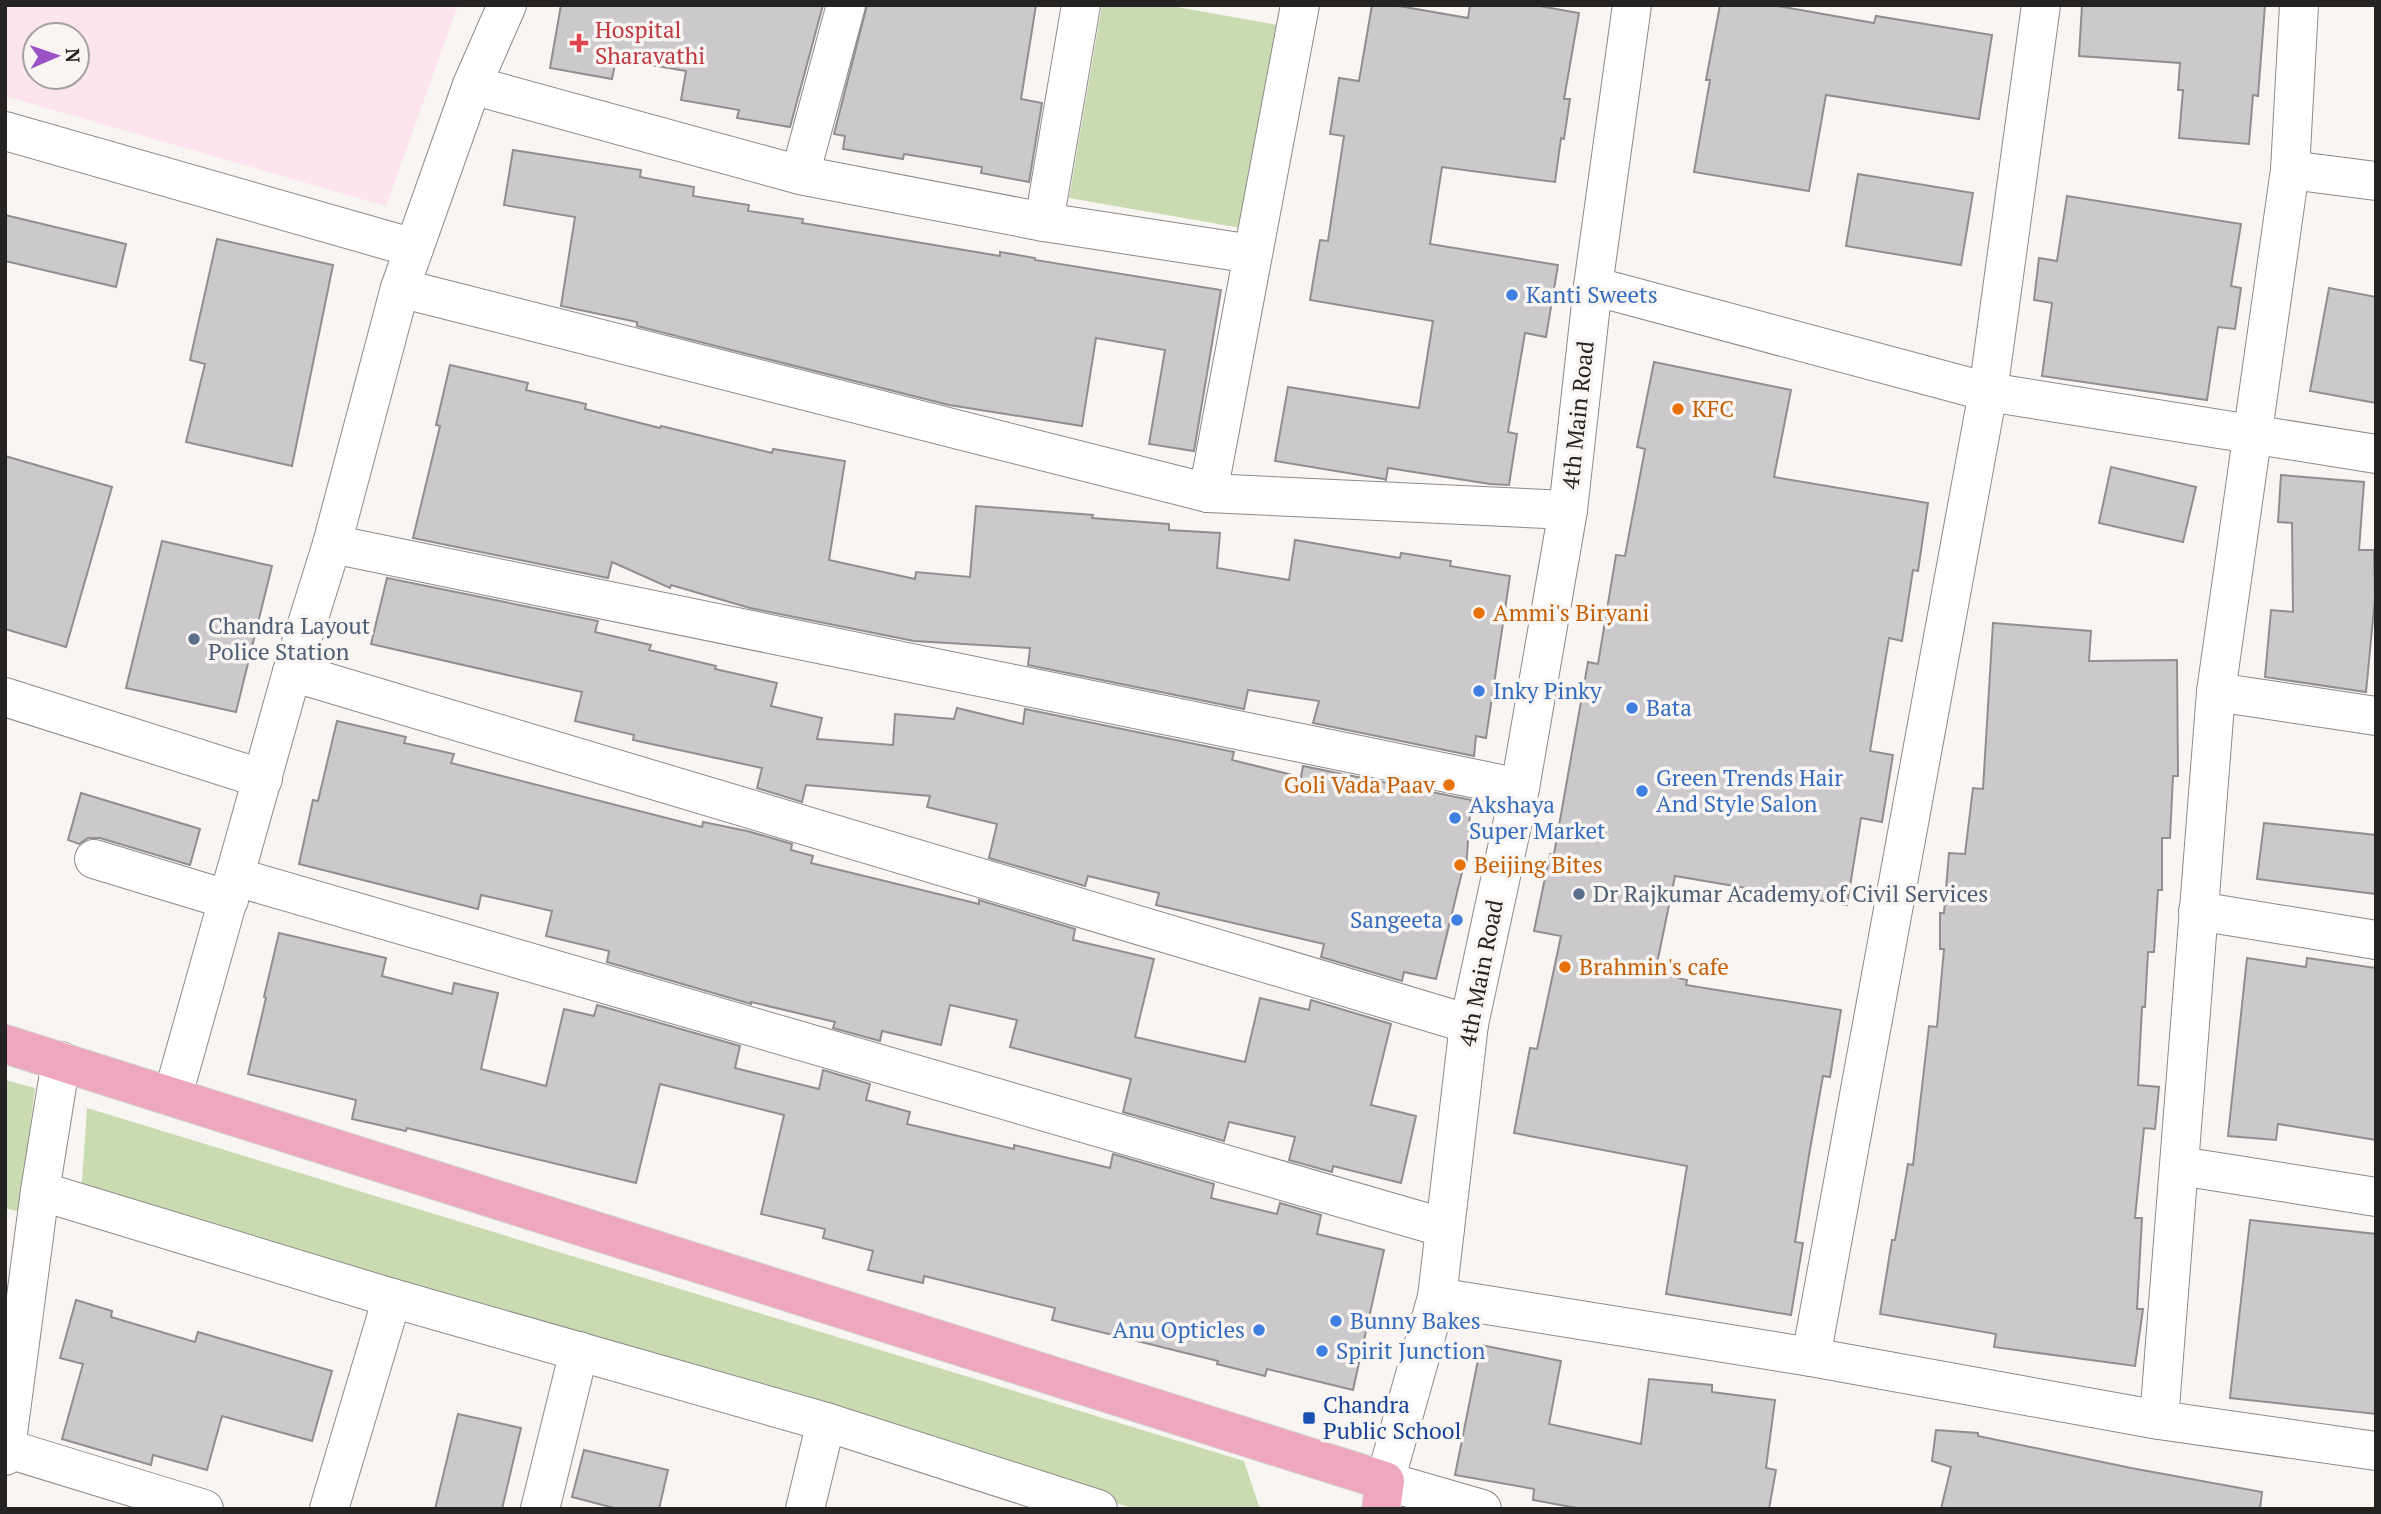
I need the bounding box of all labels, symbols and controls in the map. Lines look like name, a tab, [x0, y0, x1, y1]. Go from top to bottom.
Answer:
place label: Hospital Sharavathi	[595, 14, 705, 71]
north arrow	[21, 21, 91, 91]
marker: Hospital Sharavathi	[569, 33, 589, 53]
text: N	[61, 48, 86, 64]
place label: Kanti Sweets	[1526, 279, 1658, 310]
marker: Kanti Sweets	[1504, 287, 1520, 303]
street label: 4th Main Road	[1554, 339, 1601, 491]
place label: KFC	[1692, 393, 1734, 424]
marker: KFC	[1670, 401, 1686, 417]
place label: Ammi's Biryani	[1493, 597, 1650, 628]
marker: Ammi's Biryani	[1471, 605, 1487, 621]
place label: Chandra Layout Police Station	[208, 610, 371, 667]
marker: Chandra Layout Police Station	[186, 631, 202, 647]
place label: Inky Pinky	[1493, 675, 1602, 706]
marker: Inky Pinky	[1471, 683, 1487, 699]
place label: Bata	[1646, 692, 1692, 723]
marker: Bata	[1624, 700, 1640, 716]
place label: Green Trends Hair And Style Salon	[1656, 762, 1843, 819]
place label: Goli Vada Paav	[1284, 769, 1435, 800]
marker: Goli Vada Paav	[1441, 777, 1457, 793]
marker: Green Trends Hair And Style Salon	[1634, 783, 1650, 799]
place label: Akshaya Super Market	[1469, 789, 1606, 846]
marker: Akshaya Super Market	[1447, 810, 1463, 826]
place label: Beijing Bites	[1474, 849, 1603, 880]
marker: Beijing Bites	[1452, 857, 1468, 873]
place label: Dr Rajkumar Academy of Civil Services	[1593, 878, 1988, 909]
marker: Dr Rajkumar Academy of Civil Services	[1571, 886, 1587, 902]
street label: 4th Main Road	[1451, 897, 1510, 1049]
place label: Sangeeta	[1350, 904, 1443, 935]
marker: Sangeeta	[1449, 912, 1465, 928]
place label: Brahmin's cafe	[1579, 951, 1729, 982]
marker: Brahmin's cafe	[1557, 959, 1573, 975]
place label: Bunny Bakes	[1350, 1305, 1481, 1336]
marker: Bunny Bakes	[1328, 1313, 1344, 1329]
place label: Anu Opticles	[1112, 1314, 1245, 1345]
marker: Anu Opticles	[1251, 1322, 1267, 1338]
place label: Spirit Junction	[1336, 1335, 1486, 1366]
marker: Spirit Junction	[1314, 1343, 1330, 1359]
place label: Chandra Public School	[1323, 1389, 1462, 1446]
marker: Chandra Public School	[1301, 1410, 1317, 1426]

